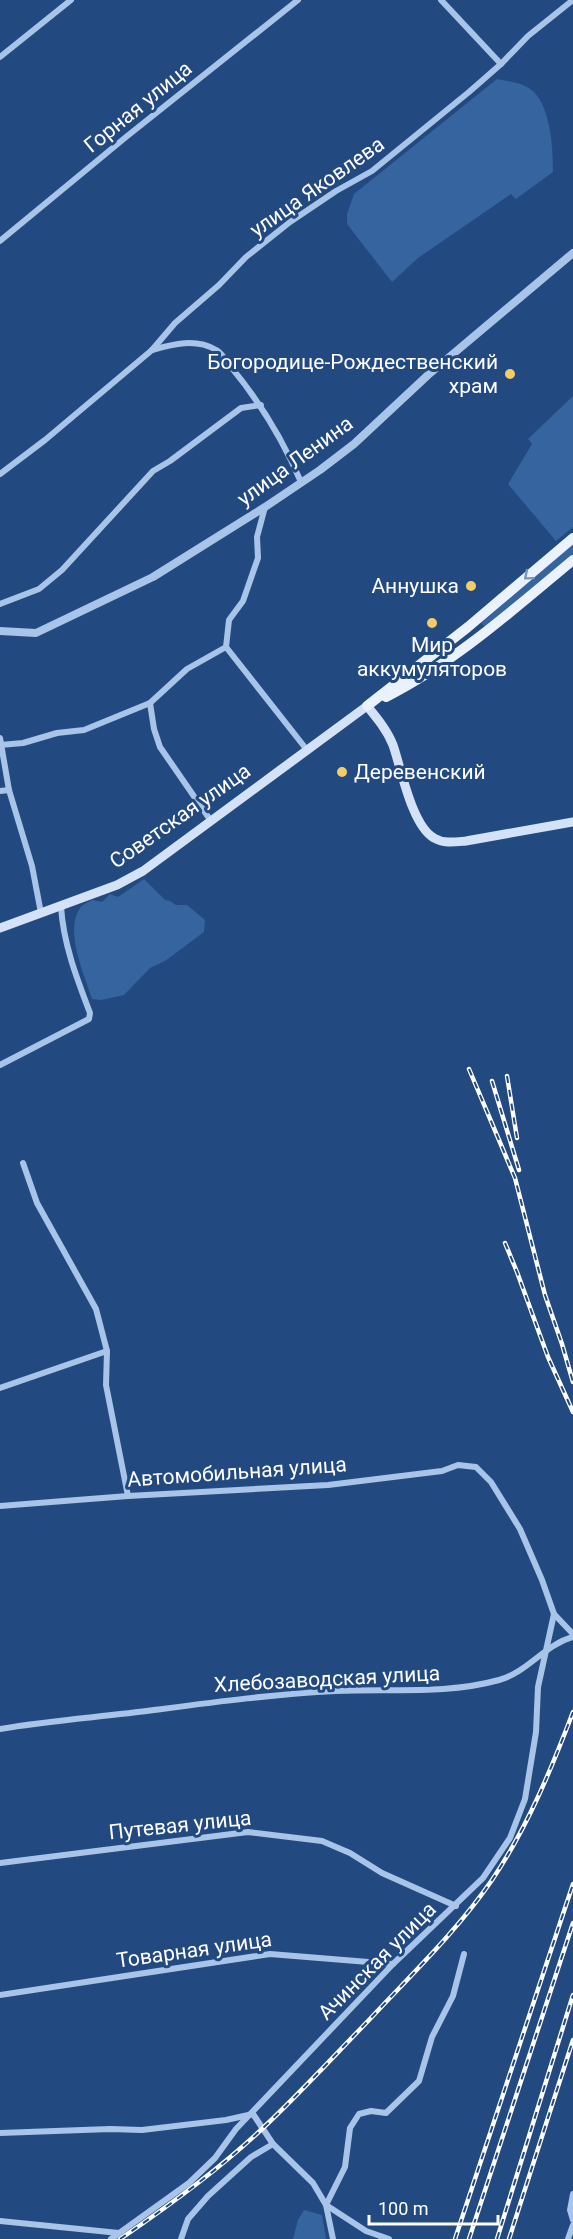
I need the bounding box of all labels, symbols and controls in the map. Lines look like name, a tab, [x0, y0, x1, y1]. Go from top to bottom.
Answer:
street label: Горная улица	[79, 56, 197, 158]
street label: улица Яковлева	[245, 132, 389, 242]
place label: Богородице-Рождественский храм	[207, 350, 498, 398]
marker: Богородице-Рождественский храм	[503, 367, 517, 381]
street label: улица Ленина	[233, 411, 357, 511]
one-way arrow	[524, 569, 535, 580]
place label: Аннушка	[371, 574, 459, 598]
marker: Аннушка	[464, 579, 478, 593]
marker: Мир аккумуляторов	[425, 616, 439, 630]
place label: Мир аккумуляторов	[357, 633, 507, 681]
street label: Советская улица	[105, 759, 255, 873]
place label: Деревенский	[354, 760, 486, 784]
marker: Деревенский	[335, 765, 349, 779]
street label: Автомобильная улица	[127, 1452, 347, 1492]
street label: Хлебозаводская улица	[213, 1661, 441, 1697]
street label: Путевая улица	[108, 1806, 252, 1844]
street label: Ачинская улица	[313, 1897, 441, 2025]
street label: Товарная улица	[115, 1927, 273, 1973]
scale bar	[369, 2188, 498, 2226]
text: 100 m	[378, 2198, 429, 2219]

